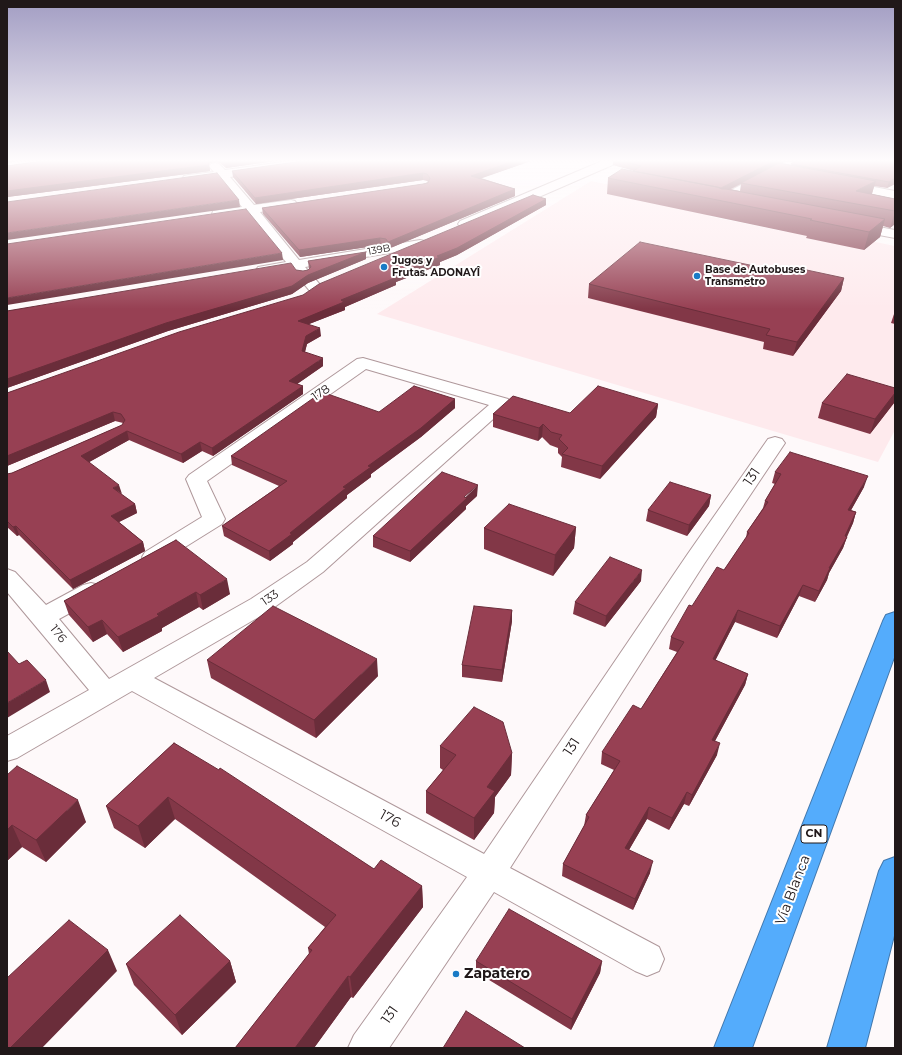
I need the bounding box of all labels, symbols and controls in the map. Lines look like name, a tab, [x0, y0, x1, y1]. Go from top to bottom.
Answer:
street label: 139B	[367, 242, 391, 258]
place label: Jugos y Frutas. ADONAYÎ	[392, 255, 480, 278]
marker: Jugos y Frutas. ADONAYÎ	[379, 262, 389, 272]
place label: Base de Autobuses Transmetro	[705, 264, 805, 288]
marker: Base de Autobuses Transmetro	[692, 271, 702, 281]
street label: 178	[309, 382, 333, 404]
street label: 131	[740, 465, 764, 489]
street label: 133	[259, 587, 281, 609]
street label: 176	[47, 622, 69, 646]
street label: 131	[560, 735, 584, 759]
street label: 176	[377, 806, 403, 832]
road number: CN	[801, 825, 827, 843]
street label: Vía Blanca	[772, 853, 814, 927]
place label: Zapatero	[464, 966, 530, 982]
marker: Zapatero	[451, 969, 461, 979]
street label: 131	[378, 1003, 402, 1027]

